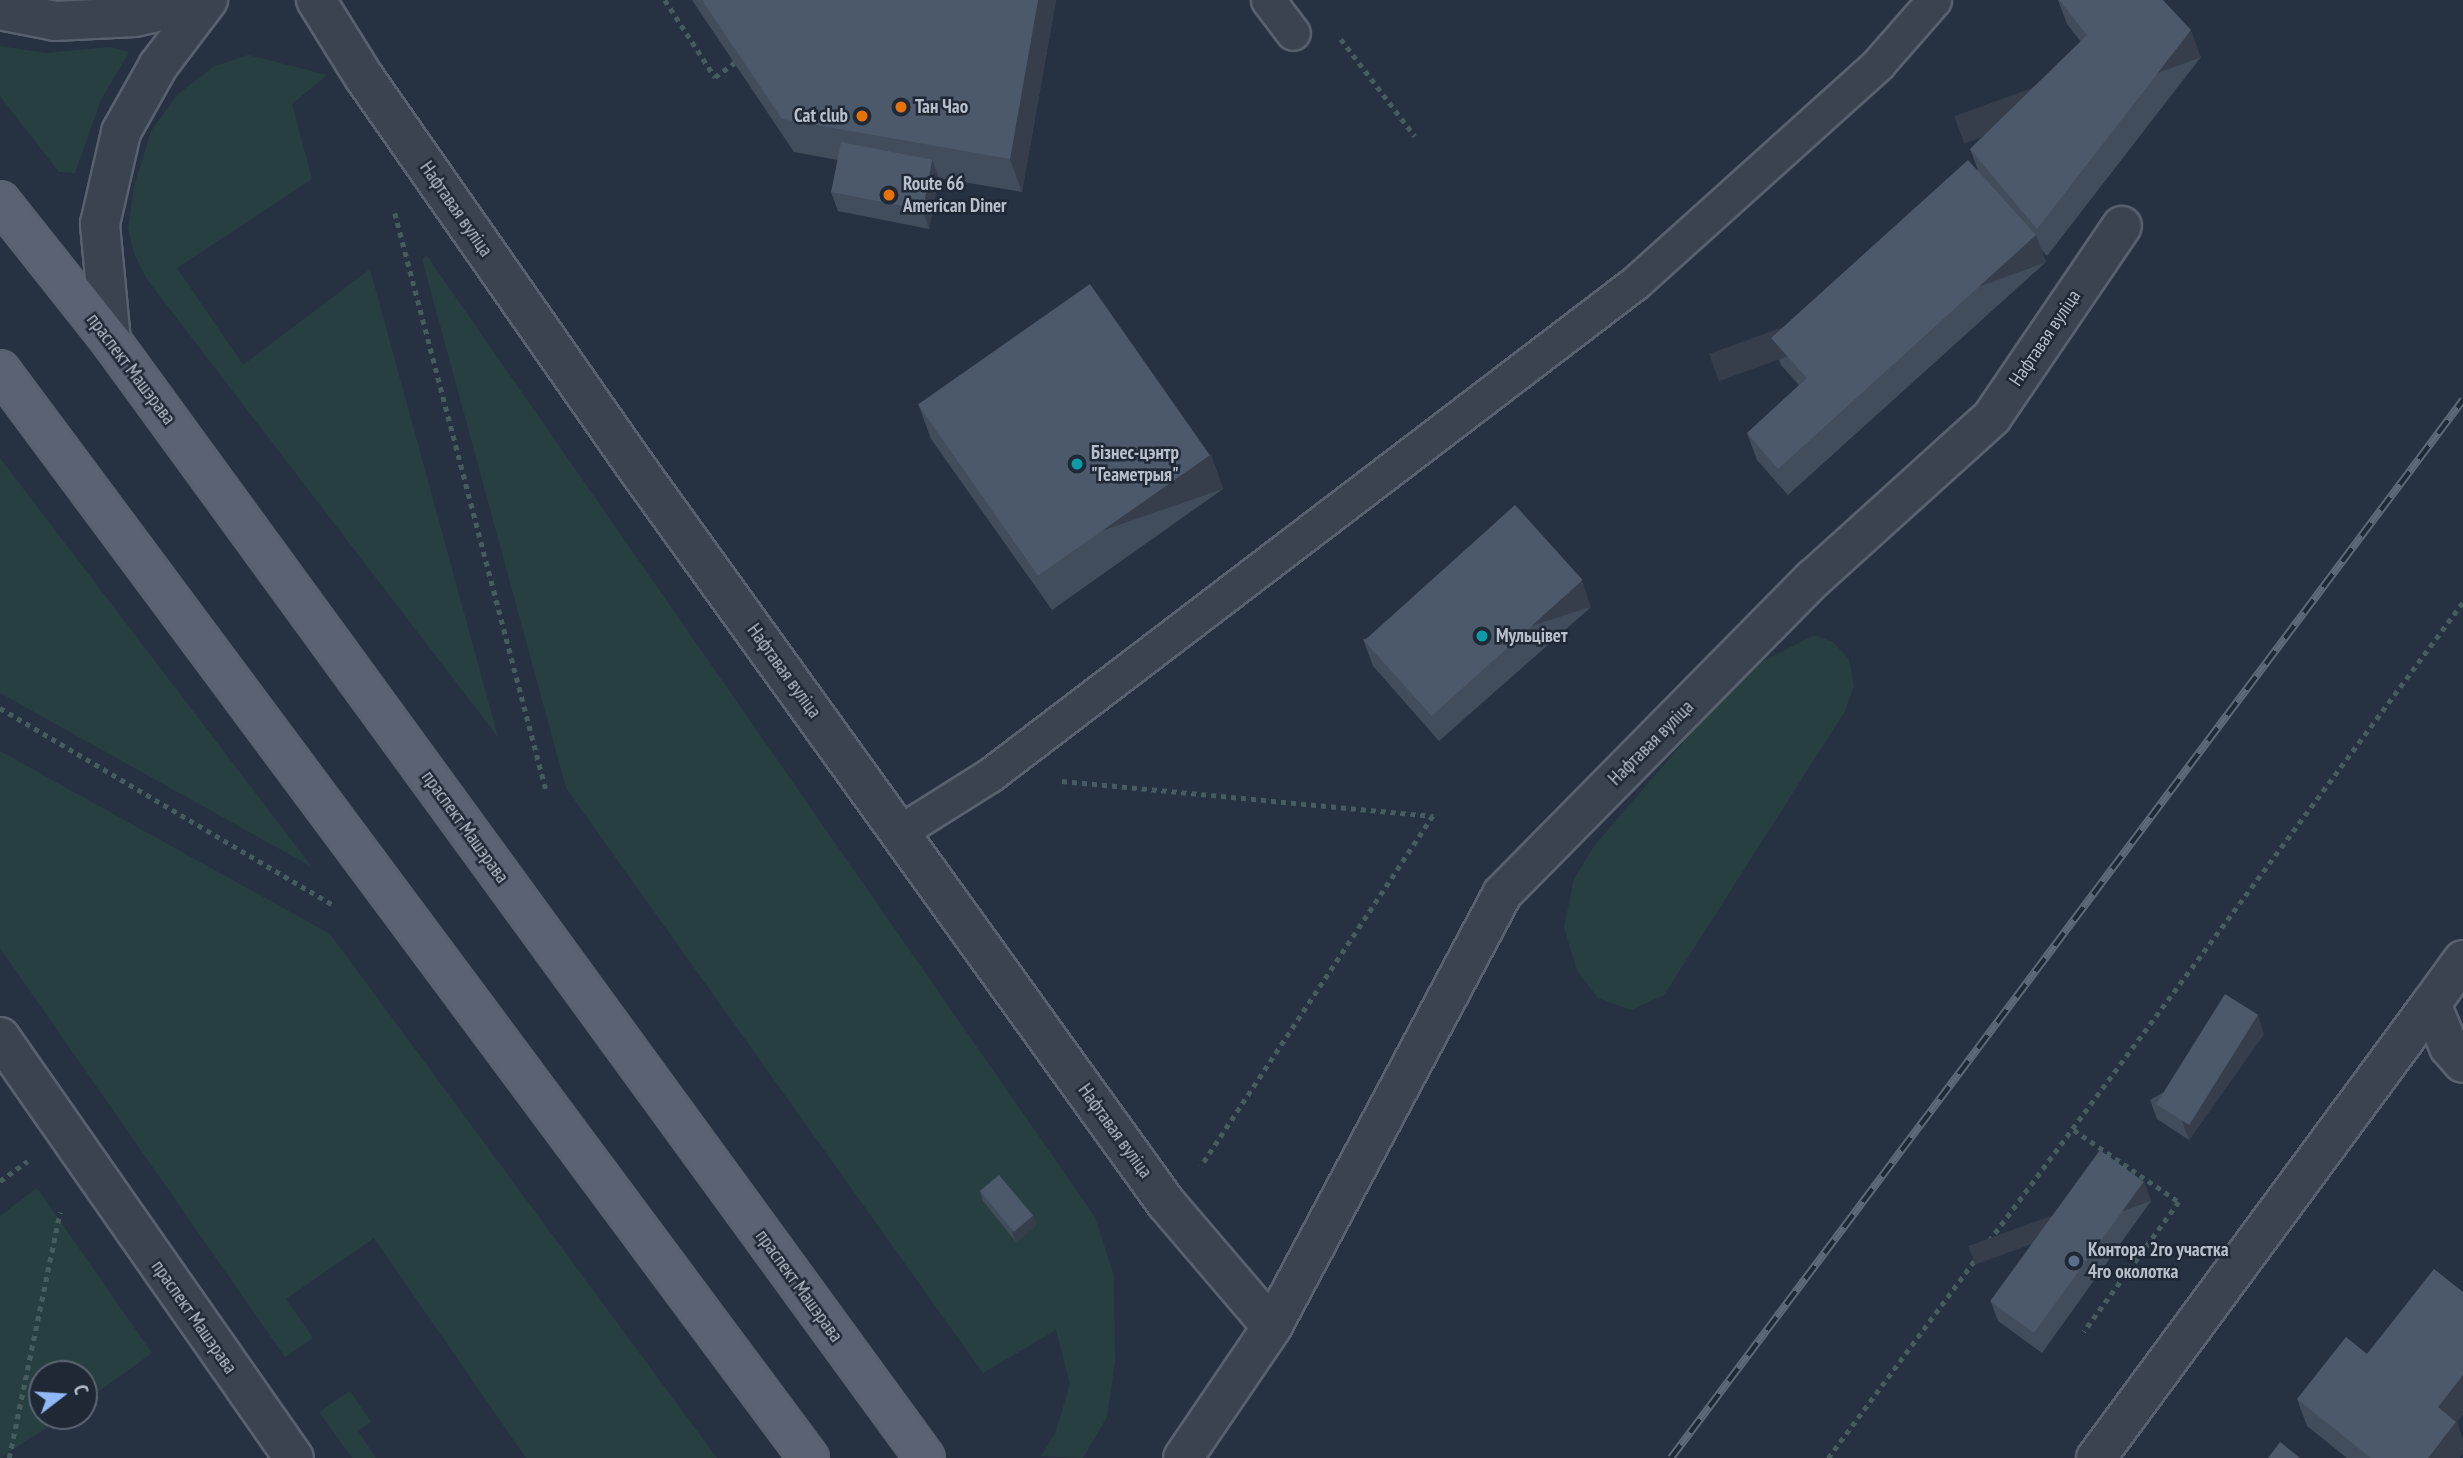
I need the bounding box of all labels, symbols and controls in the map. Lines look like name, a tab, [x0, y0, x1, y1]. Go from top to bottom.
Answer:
place label: Тан Чао	[915, 96, 968, 118]
marker: Тан Чао	[893, 99, 909, 115]
place label: Cat club	[794, 105, 848, 127]
marker: Cat club	[854, 108, 870, 124]
street label: Нафтавая вуліца	[415, 157, 497, 261]
place label: Route 66 American Diner	[903, 173, 1007, 217]
marker: Route 66 American Diner	[881, 187, 897, 203]
street label: Нафтавая вуліца	[2005, 286, 2085, 390]
street label: праспект Машэрава	[82, 309, 180, 429]
place label: Бізнес-цэнтр "Геаметрыя"	[1091, 442, 1179, 486]
marker: Бізнес-цэнтр "Геаметрыя"	[1069, 456, 1085, 472]
street label: Нафтавая вуліца	[742, 620, 826, 722]
place label: Мульцівет	[1496, 625, 1568, 647]
marker: Мульцівет	[1474, 628, 1490, 644]
street label: Нафтавая вуліца	[1604, 696, 1698, 790]
street label: праспект Машэрава	[417, 766, 513, 888]
street label: Нафтавая вуліца	[1073, 1080, 1157, 1182]
street label: праспект Машэрава	[751, 1225, 847, 1347]
place label: Контора 2го участка 4го околотка	[2088, 1239, 2229, 1283]
marker: Контора 2го участка 4го околотка	[2066, 1253, 2082, 1269]
street label: праспект Машэрава	[146, 1256, 242, 1378]
north arrow	[28, 1360, 98, 1430]
text: С	[68, 1382, 94, 1397]

